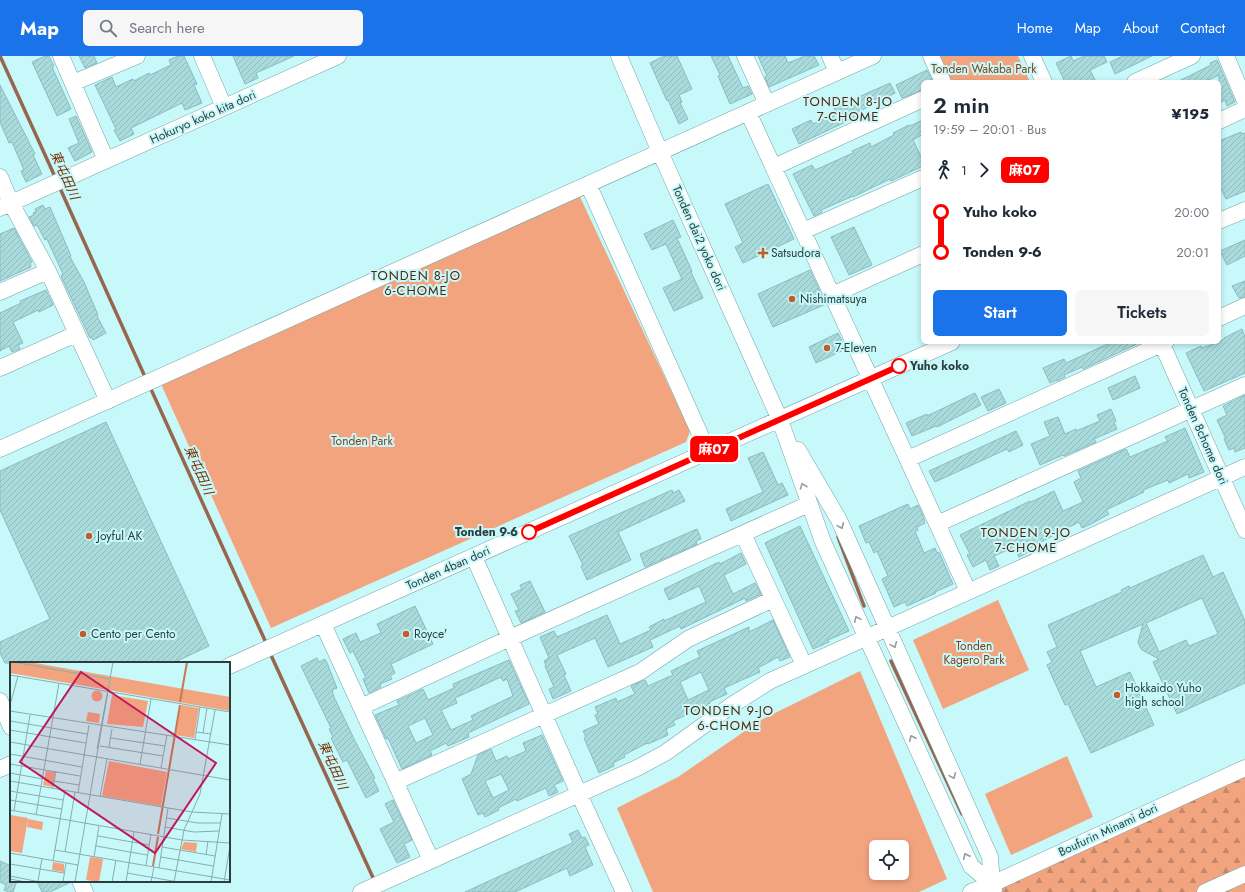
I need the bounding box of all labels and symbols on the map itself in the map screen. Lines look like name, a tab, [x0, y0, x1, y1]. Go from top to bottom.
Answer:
park label: Tonden Wakaba Park	[931, 60, 1037, 78]
street label: Hokuryo koko kita dori	[147, 85, 259, 149]
district label: TONDEN 8-JO 7-CHOME	[803, 92, 893, 126]
water label: 東屯田川	[46, 147, 85, 204]
street label: Tonden dai2 yoko dori	[668, 182, 730, 294]
place label: Satsudora	[771, 244, 821, 262]
marker: Satsudora	[758, 248, 768, 258]
district label: TONDEN 8-JO 6-CHOME	[371, 266, 461, 300]
place label: Nishimatsuya	[800, 290, 867, 308]
marker: Nishimatsuya	[787, 294, 797, 304]
place label: 7-Eleven	[835, 339, 877, 357]
marker: 7-Eleven	[822, 343, 832, 353]
place label: Yuho koko	[909, 357, 969, 375]
marker: Yuho koko	[891, 358, 907, 374]
street label: Tonden 8chome dori	[1173, 384, 1233, 488]
park label: Tonden Park	[331, 432, 393, 450]
line badge: 麻07	[691, 436, 737, 462]
water label: 東屯田川	[180, 442, 219, 499]
one-way arrow	[799, 483, 808, 490]
place label: Tonden 9-6	[455, 523, 518, 541]
one-way arrow	[837, 523, 845, 530]
district label: TONDEN 9-JO 7-CHOME	[981, 523, 1071, 557]
marker: Tonden 9-6	[521, 524, 537, 540]
place label: Joyful AK	[95, 527, 143, 545]
marker: Joyful AK	[84, 531, 94, 541]
street label: Tonden 4ban dori	[403, 541, 493, 595]
one-way arrow	[854, 616, 862, 623]
place label: Cento per Cento	[91, 625, 176, 643]
place label: Royce'	[414, 625, 447, 643]
marker: Cento per Cento	[78, 629, 88, 639]
marker: Royce'	[401, 629, 411, 639]
park label: Tonden Kagero Park	[943, 637, 1005, 669]
one-way arrow	[889, 641, 897, 648]
inset map	[10, 662, 230, 882]
place label: Hokkaido Yuho high school	[1125, 679, 1202, 711]
marker: Hokkaido Yuho high school	[1112, 690, 1122, 700]
district label: TONDEN 9-JO 6-CHOME	[684, 701, 774, 735]
one-way arrow	[909, 734, 917, 742]
water label: 東屯田川	[314, 737, 353, 794]
one-way arrow	[948, 772, 956, 780]
street label: Boufurin Minami dori	[1055, 799, 1161, 861]
one-way arrow	[963, 852, 971, 860]

